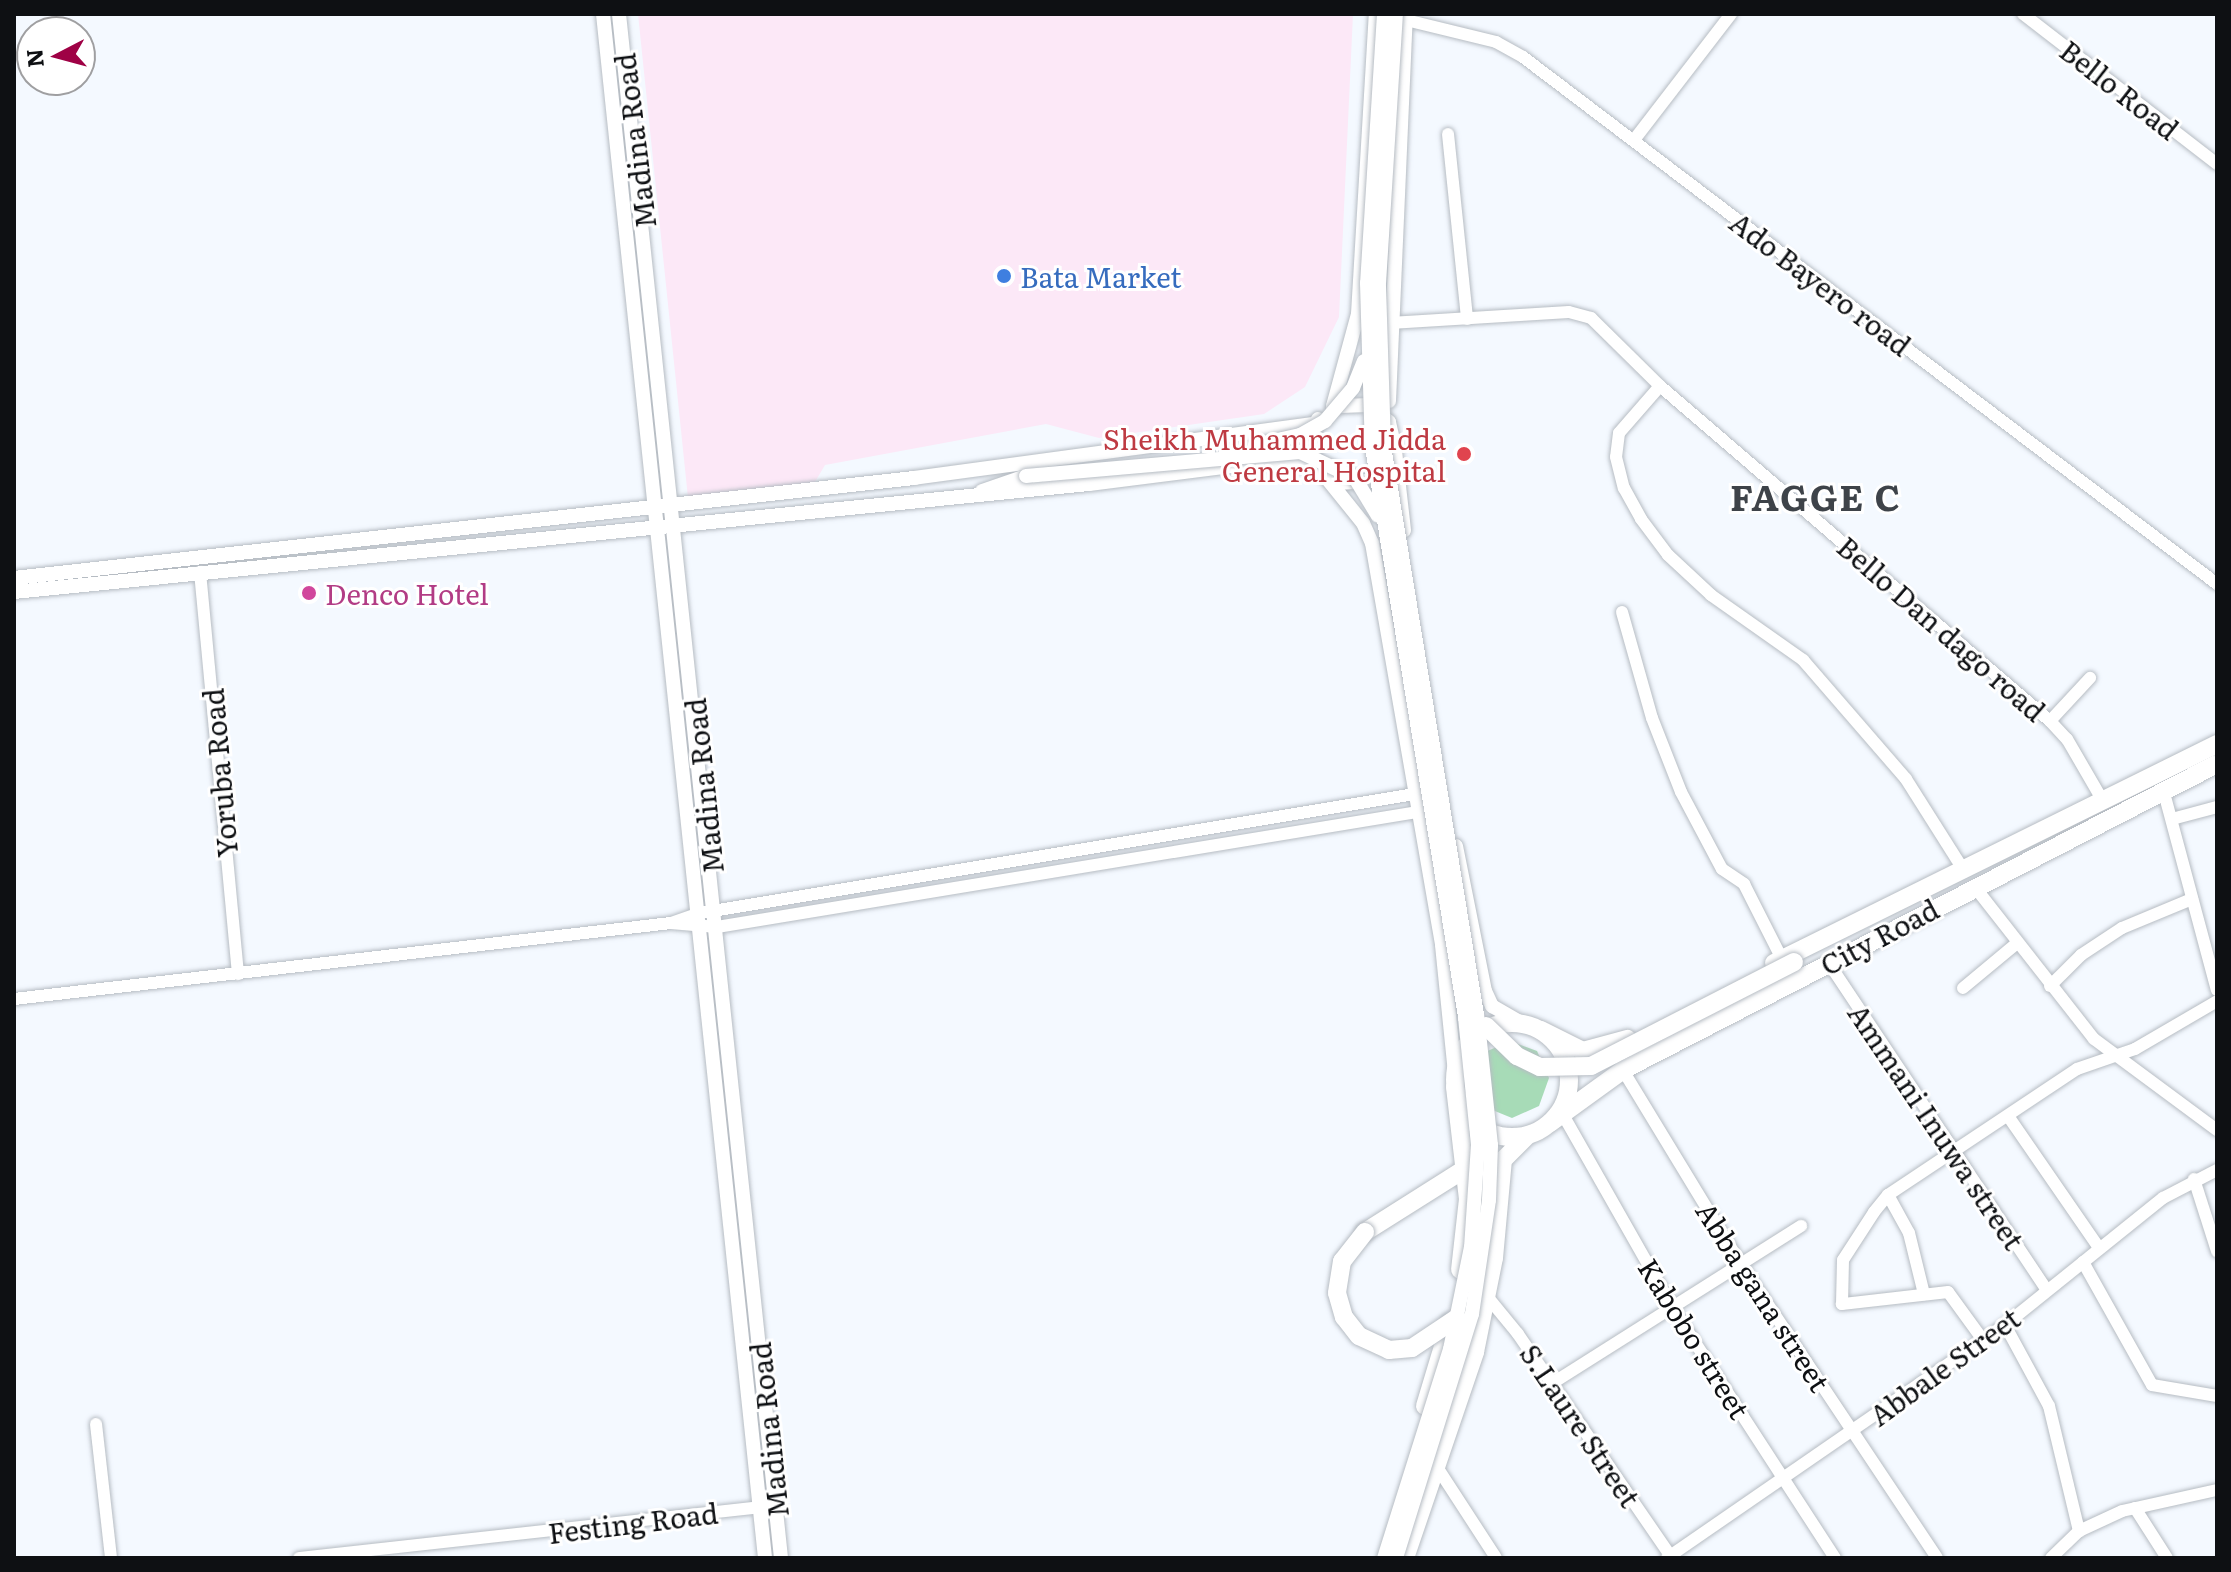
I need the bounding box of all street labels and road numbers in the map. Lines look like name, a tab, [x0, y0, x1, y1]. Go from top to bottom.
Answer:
street label: Bello Road	[2054, 32, 2186, 146]
street label: Madina Road	[607, 52, 661, 230]
street label: Ado Bayero road	[1724, 204, 1918, 362]
street label: Bello Dan dago road	[1831, 529, 2053, 727]
street label: Yoruba Road	[195, 687, 243, 859]
street label: Madina Road	[677, 697, 729, 875]
street label: City Road	[1814, 891, 1944, 981]
street label: Ammani Inuwa street	[1842, 997, 2032, 1255]
street label: Abba gana street	[1690, 1195, 1838, 1397]
street label: Kabobo street	[1632, 1252, 1758, 1424]
street label: Abbale Street	[1862, 1300, 2026, 1432]
street label: S.Laure Street	[1514, 1337, 1648, 1513]
street label: Madina Road	[742, 1341, 794, 1519]
street label: Festing Road	[546, 1495, 720, 1549]

